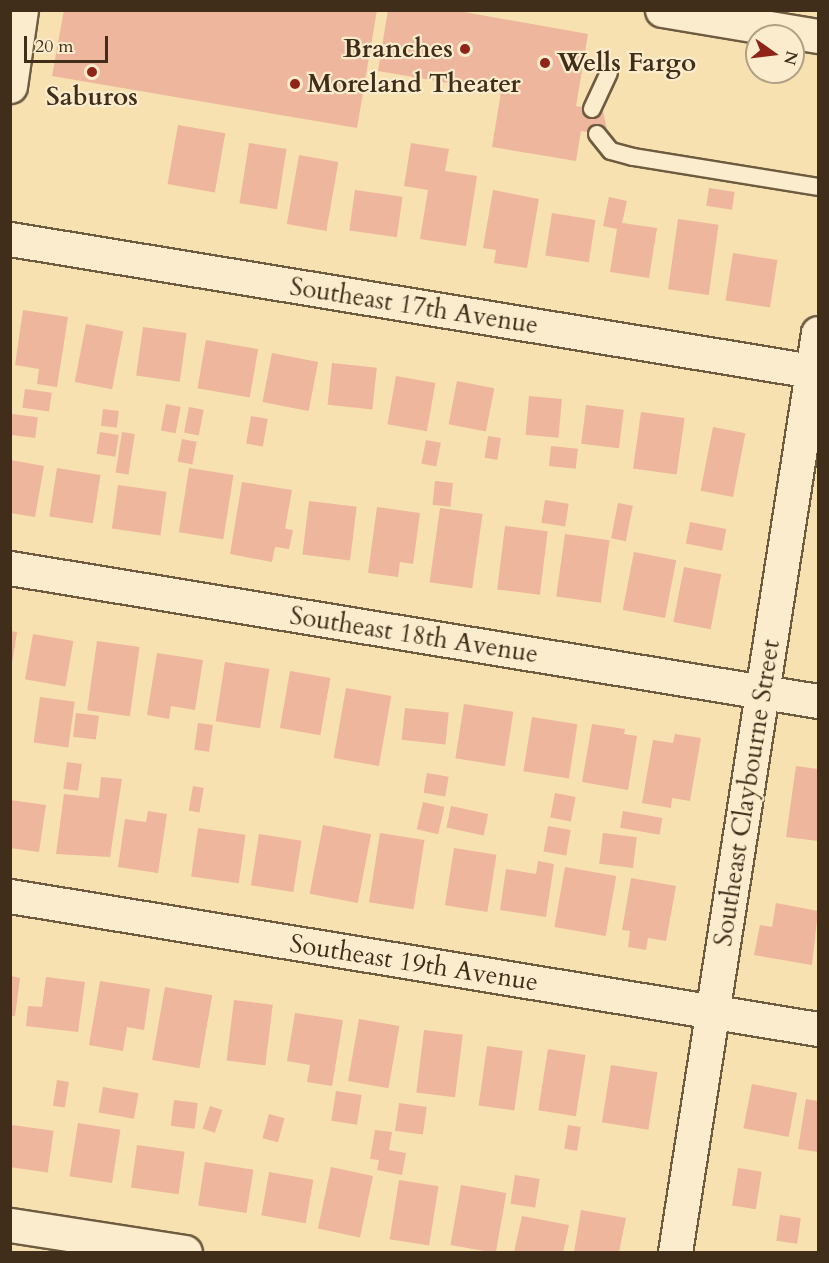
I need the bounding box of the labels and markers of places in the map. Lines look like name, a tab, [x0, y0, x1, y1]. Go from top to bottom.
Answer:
place label: Branches	[343, 33, 453, 65]
marker: Branches	[458, 42, 472, 56]
place label: Wells Fargo	[557, 47, 696, 79]
marker: Wells Fargo	[538, 56, 552, 70]
marker: Saburos	[85, 65, 99, 79]
place label: Moreland Theater	[307, 68, 521, 100]
marker: Moreland Theater	[288, 77, 302, 91]
place label: Saburos	[46, 81, 138, 113]

